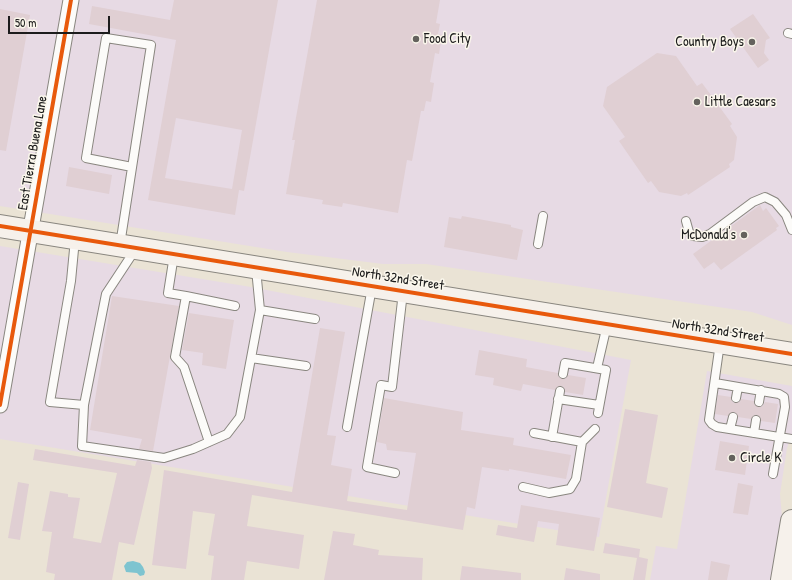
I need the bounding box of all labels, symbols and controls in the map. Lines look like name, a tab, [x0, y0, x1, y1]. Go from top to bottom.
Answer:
scale bar	[10, 8, 112, 34]
text: 50 m	[15, 14, 36, 31]
place label: Food City	[424, 31, 471, 47]
marker: Food City	[411, 34, 421, 44]
place label: Country Boys	[675, 34, 744, 50]
marker: Country Boys	[747, 37, 757, 47]
place label: Little Caesars	[705, 94, 776, 110]
street label: East Tierra Buena Lane	[15, 95, 51, 211]
marker: Little Caesars	[692, 97, 702, 107]
place label: McDonald's	[681, 227, 736, 243]
marker: McDonald's	[739, 230, 749, 240]
street label: North 32nd Street	[351, 263, 445, 295]
street label: North 32nd Street	[671, 315, 765, 347]
place label: Circle K	[740, 450, 781, 466]
marker: Circle K	[727, 453, 737, 463]

